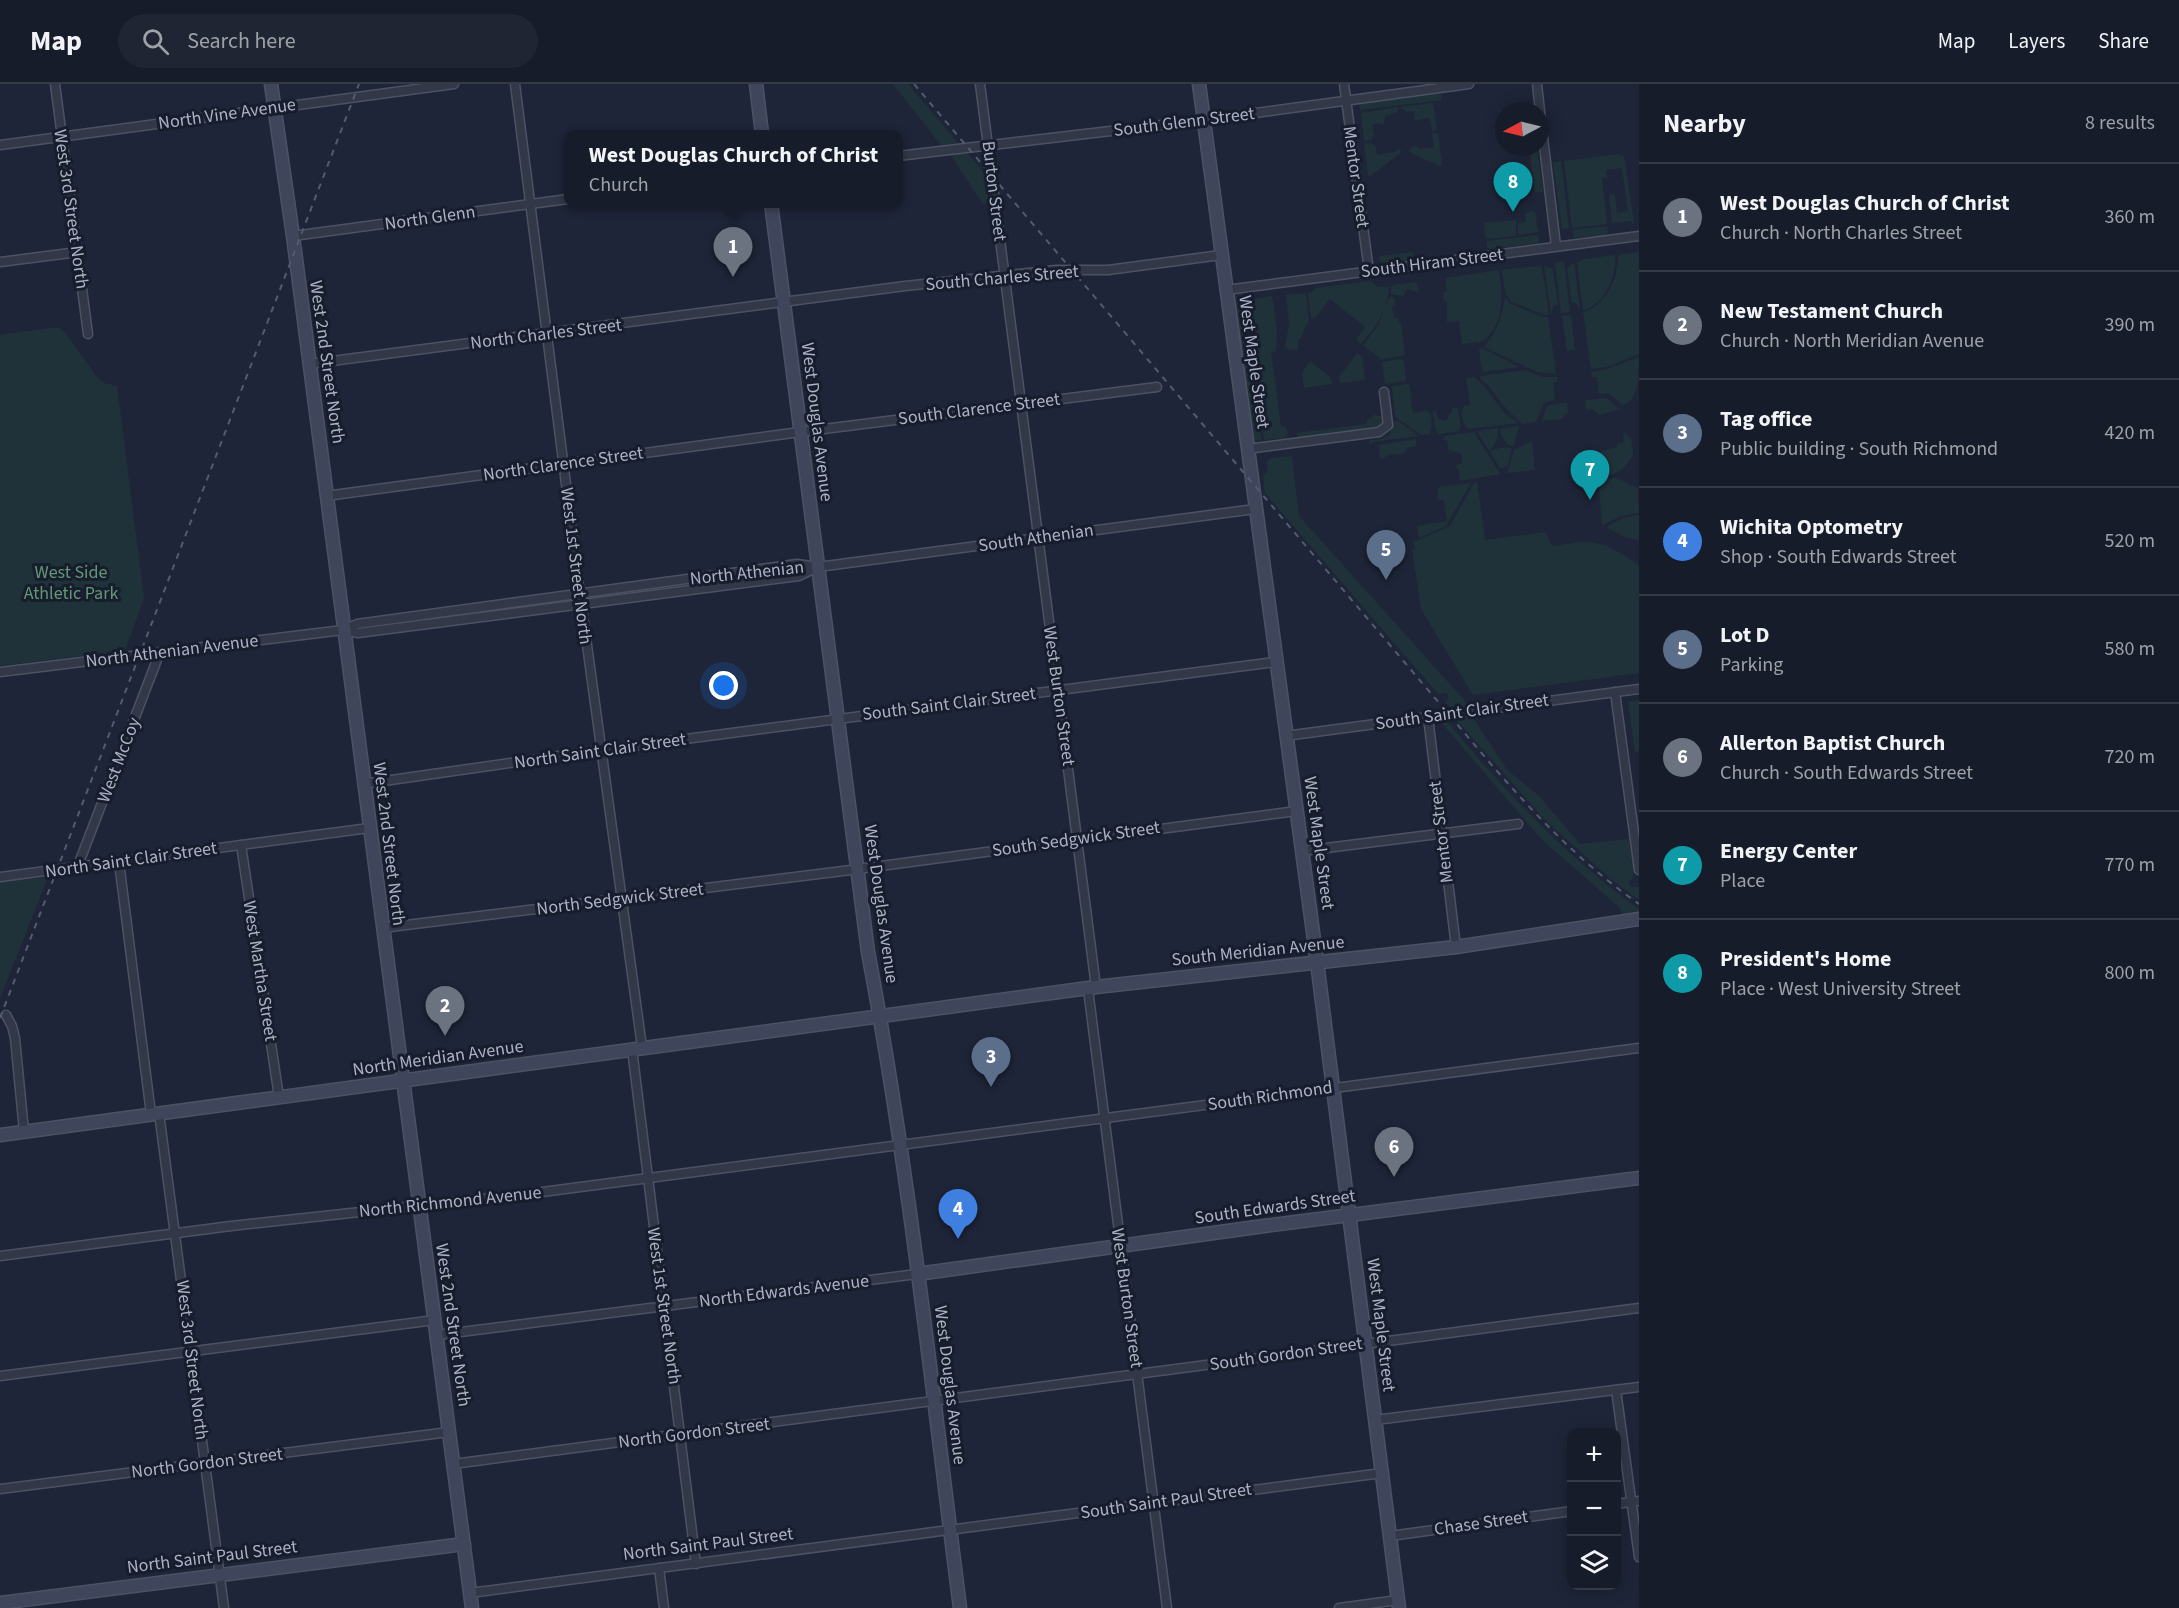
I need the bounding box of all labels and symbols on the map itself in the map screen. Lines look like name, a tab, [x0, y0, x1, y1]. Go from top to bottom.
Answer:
street label: North Vine Avenue	[157, 92, 297, 136]
street label: South Glenn Street	[1112, 101, 1256, 143]
north arrow	[1495, 102, 1549, 156]
street label: Mentor Street	[1336, 125, 1376, 229]
street label: West 3rd Street North	[47, 128, 95, 290]
street label: Burton Street	[975, 139, 1013, 243]
pin: 8	[1494, 162, 1532, 212]
street label: North Glenn	[383, 199, 477, 237]
pin: 1	[714, 228, 752, 277]
street label: South Hiram Street	[1359, 242, 1505, 284]
street label: South Charles Street	[924, 259, 1080, 297]
street label: West 2nd Street North	[303, 279, 351, 445]
street label: West Maple Street	[1232, 294, 1276, 430]
street label: North Charles Street	[469, 312, 623, 356]
street label: West Douglas Avenue	[795, 341, 839, 503]
street label: South Clarence Street	[897, 387, 1061, 431]
street label: North Clarence Street	[481, 440, 645, 488]
pin: 7	[1570, 450, 1610, 500]
street label: West 1st Street North	[554, 486, 598, 646]
street label: South Athenian	[977, 518, 1095, 558]
pin: 5	[1366, 530, 1406, 580]
street label: North Athenian	[689, 555, 805, 591]
park label: West Side Athletic Park	[24, 560, 118, 606]
street label: West Burton Street	[1037, 625, 1081, 767]
street label: North Athenian Avenue	[84, 628, 260, 674]
your location	[709, 671, 738, 700]
street label: South Saint Clair Street	[861, 681, 1037, 727]
street label: South Saint Clair Street	[1374, 687, 1550, 737]
street label: West McCoy	[91, 713, 147, 806]
street label: North Saint Clair Street	[513, 727, 687, 775]
street label: West 2nd Street North	[367, 761, 411, 927]
street label: West Maple Street	[1297, 775, 1341, 911]
street label: Mentor Street	[1422, 780, 1460, 884]
street label: South Sedgwick Street	[990, 815, 1162, 863]
street label: West Douglas Avenue	[857, 823, 905, 985]
street label: North Saint Clair Street	[44, 836, 218, 884]
street label: North Sedgwick Street	[535, 876, 705, 922]
street label: West Martha Street	[237, 899, 283, 1043]
street label: South Meridian Avenue	[1170, 929, 1346, 973]
pin: 2	[426, 986, 464, 1036]
street label: North Meridian Avenue	[351, 1034, 525, 1082]
pin: 3	[972, 1038, 1010, 1087]
street label: South Richmond	[1206, 1075, 1334, 1117]
pin: 6	[1374, 1128, 1414, 1177]
street label: North Richmond Avenue	[358, 1180, 543, 1224]
street label: South Edwards Street	[1193, 1183, 1357, 1231]
pin: 4	[938, 1190, 978, 1239]
street label: West 1st Street North	[641, 1226, 687, 1386]
street label: West Burton Street	[1105, 1227, 1149, 1369]
street label: West 2nd Street North	[429, 1242, 477, 1408]
street label: West Maple Street	[1360, 1257, 1402, 1393]
street label: North Edwards Avenue	[698, 1268, 870, 1314]
street label: West 3rd Street North	[170, 1279, 214, 1441]
street label: West Douglas Avenue	[928, 1304, 972, 1466]
street label: South Gordon Street	[1208, 1331, 1364, 1377]
street label: North Gordon Street	[617, 1411, 771, 1455]
street label: North Gordon Street	[130, 1441, 284, 1485]
street label: South Saint Paul Street	[1079, 1477, 1253, 1525]
street label: Chase Street	[1433, 1504, 1529, 1542]
street label: North Saint Paul Street	[621, 1521, 795, 1567]
street label: North Saint Paul Street	[125, 1534, 299, 1580]

